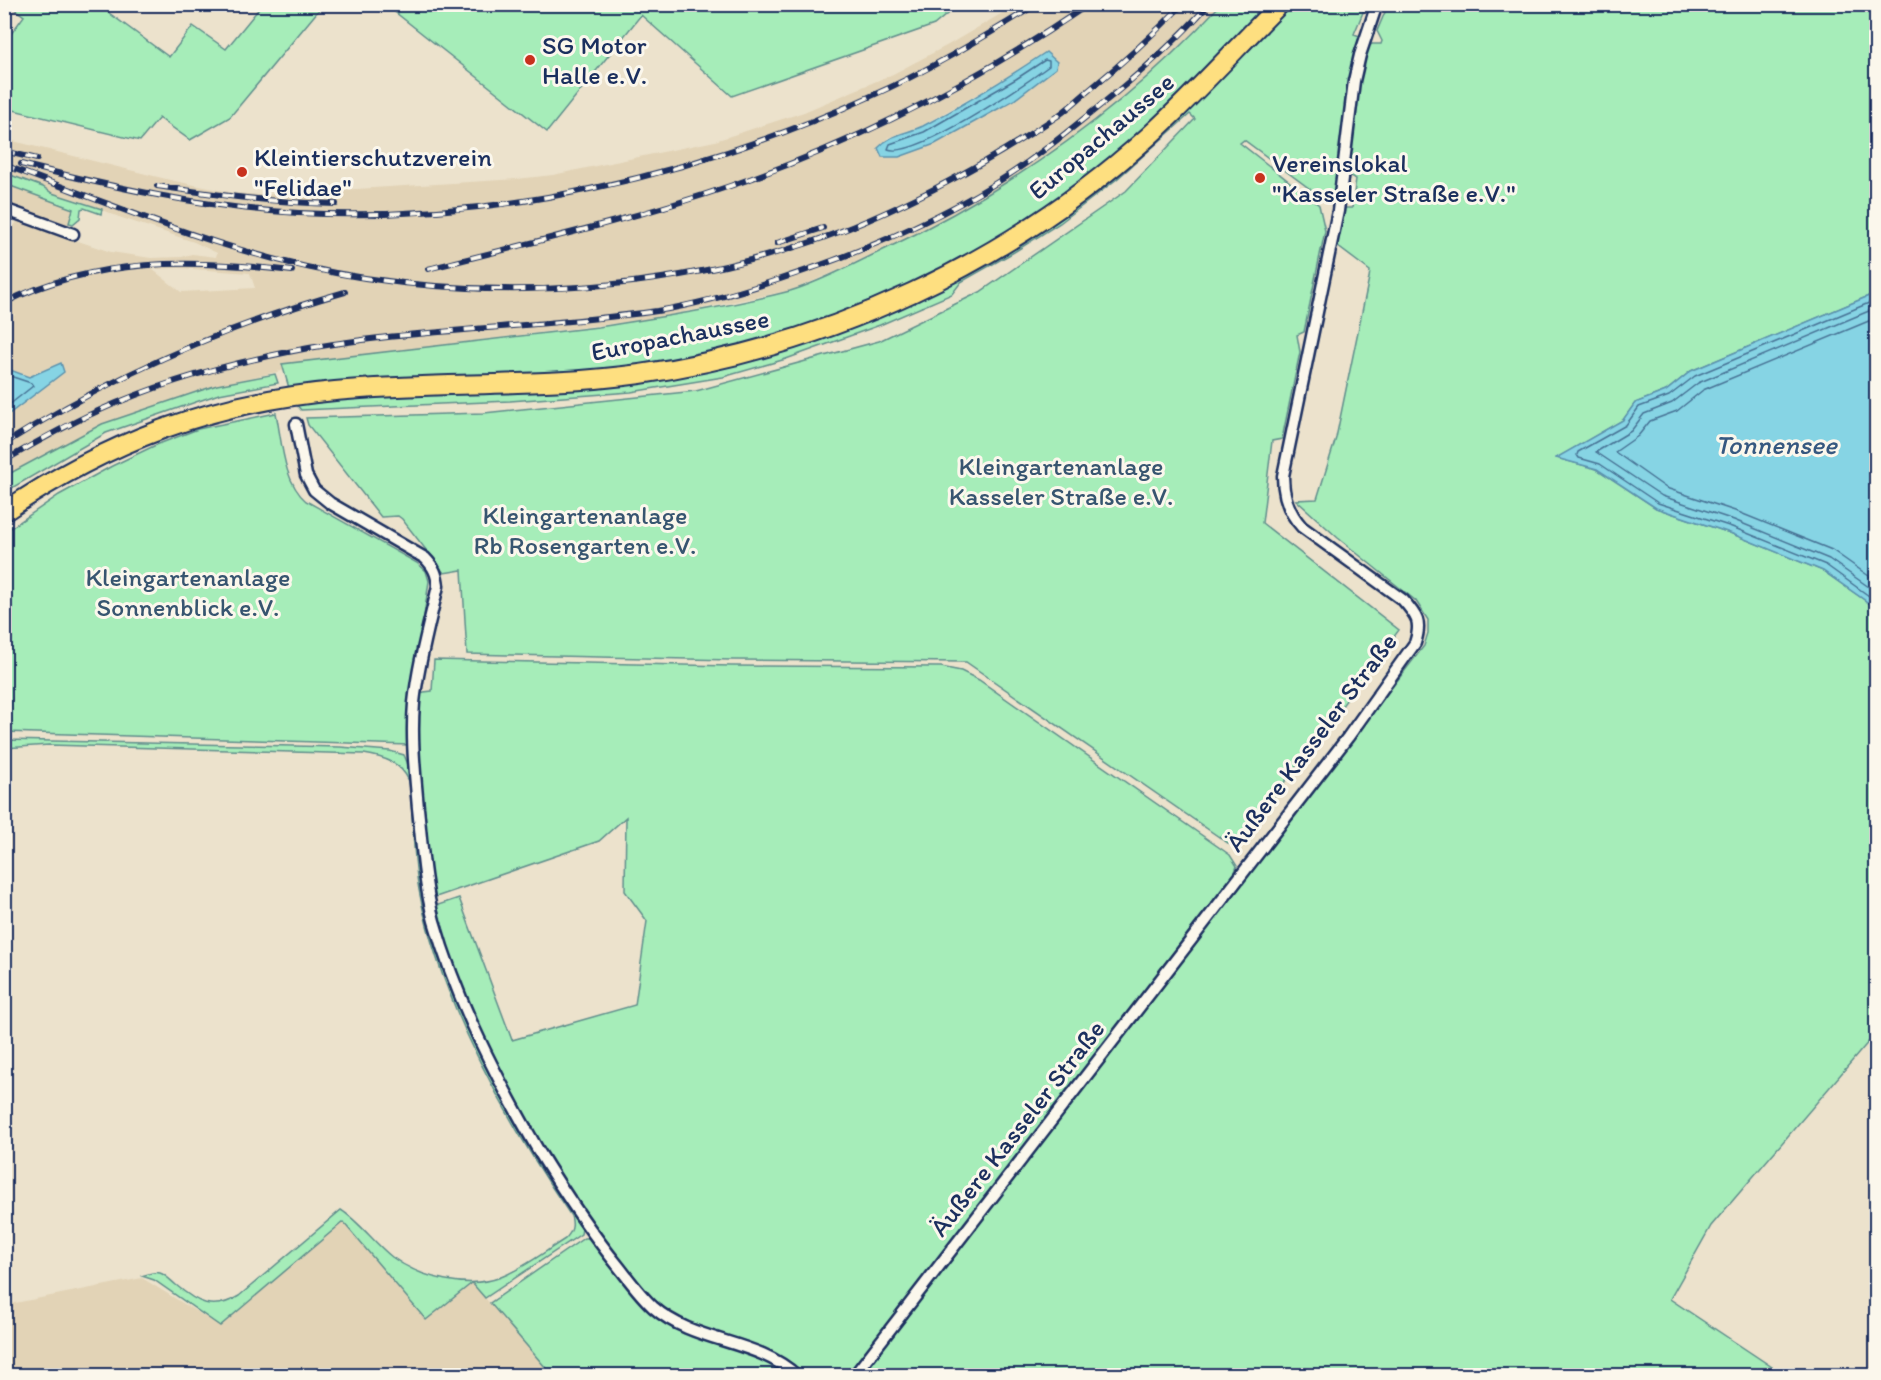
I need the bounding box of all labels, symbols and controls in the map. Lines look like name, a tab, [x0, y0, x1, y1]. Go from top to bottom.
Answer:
place label: SG Motor Halle e.V.	[542, 29, 647, 91]
marker: SG Motor Halle e.V.	[523, 53, 537, 67]
street label: Europachaussee	[1022, 66, 1180, 206]
place label: Kleintierschutzverein "Felidae"	[254, 141, 492, 203]
place label: Vereinslokal "Kasseler Straße e.V."	[1272, 147, 1516, 209]
marker: Kleintierschutzverein "Felidae"	[235, 165, 249, 179]
marker: Vereinslokal "Kasseler Straße e.V."	[1253, 171, 1267, 185]
street label: Europachaussee	[588, 302, 772, 368]
water label: Tonnensee	[1715, 428, 1838, 461]
park label: Kleingartenanlage Kasseler Straße e.V.	[949, 450, 1173, 512]
park label: Kleingartenanlage Rb Rosengarten e.V.	[474, 499, 696, 561]
park label: Kleingartenanlage Sonnenblick e.V.	[86, 561, 290, 623]
street label: Äußere Kasseler Straße	[1218, 626, 1404, 858]
street label: Äußere Kasseler Straße	[923, 1013, 1111, 1243]

